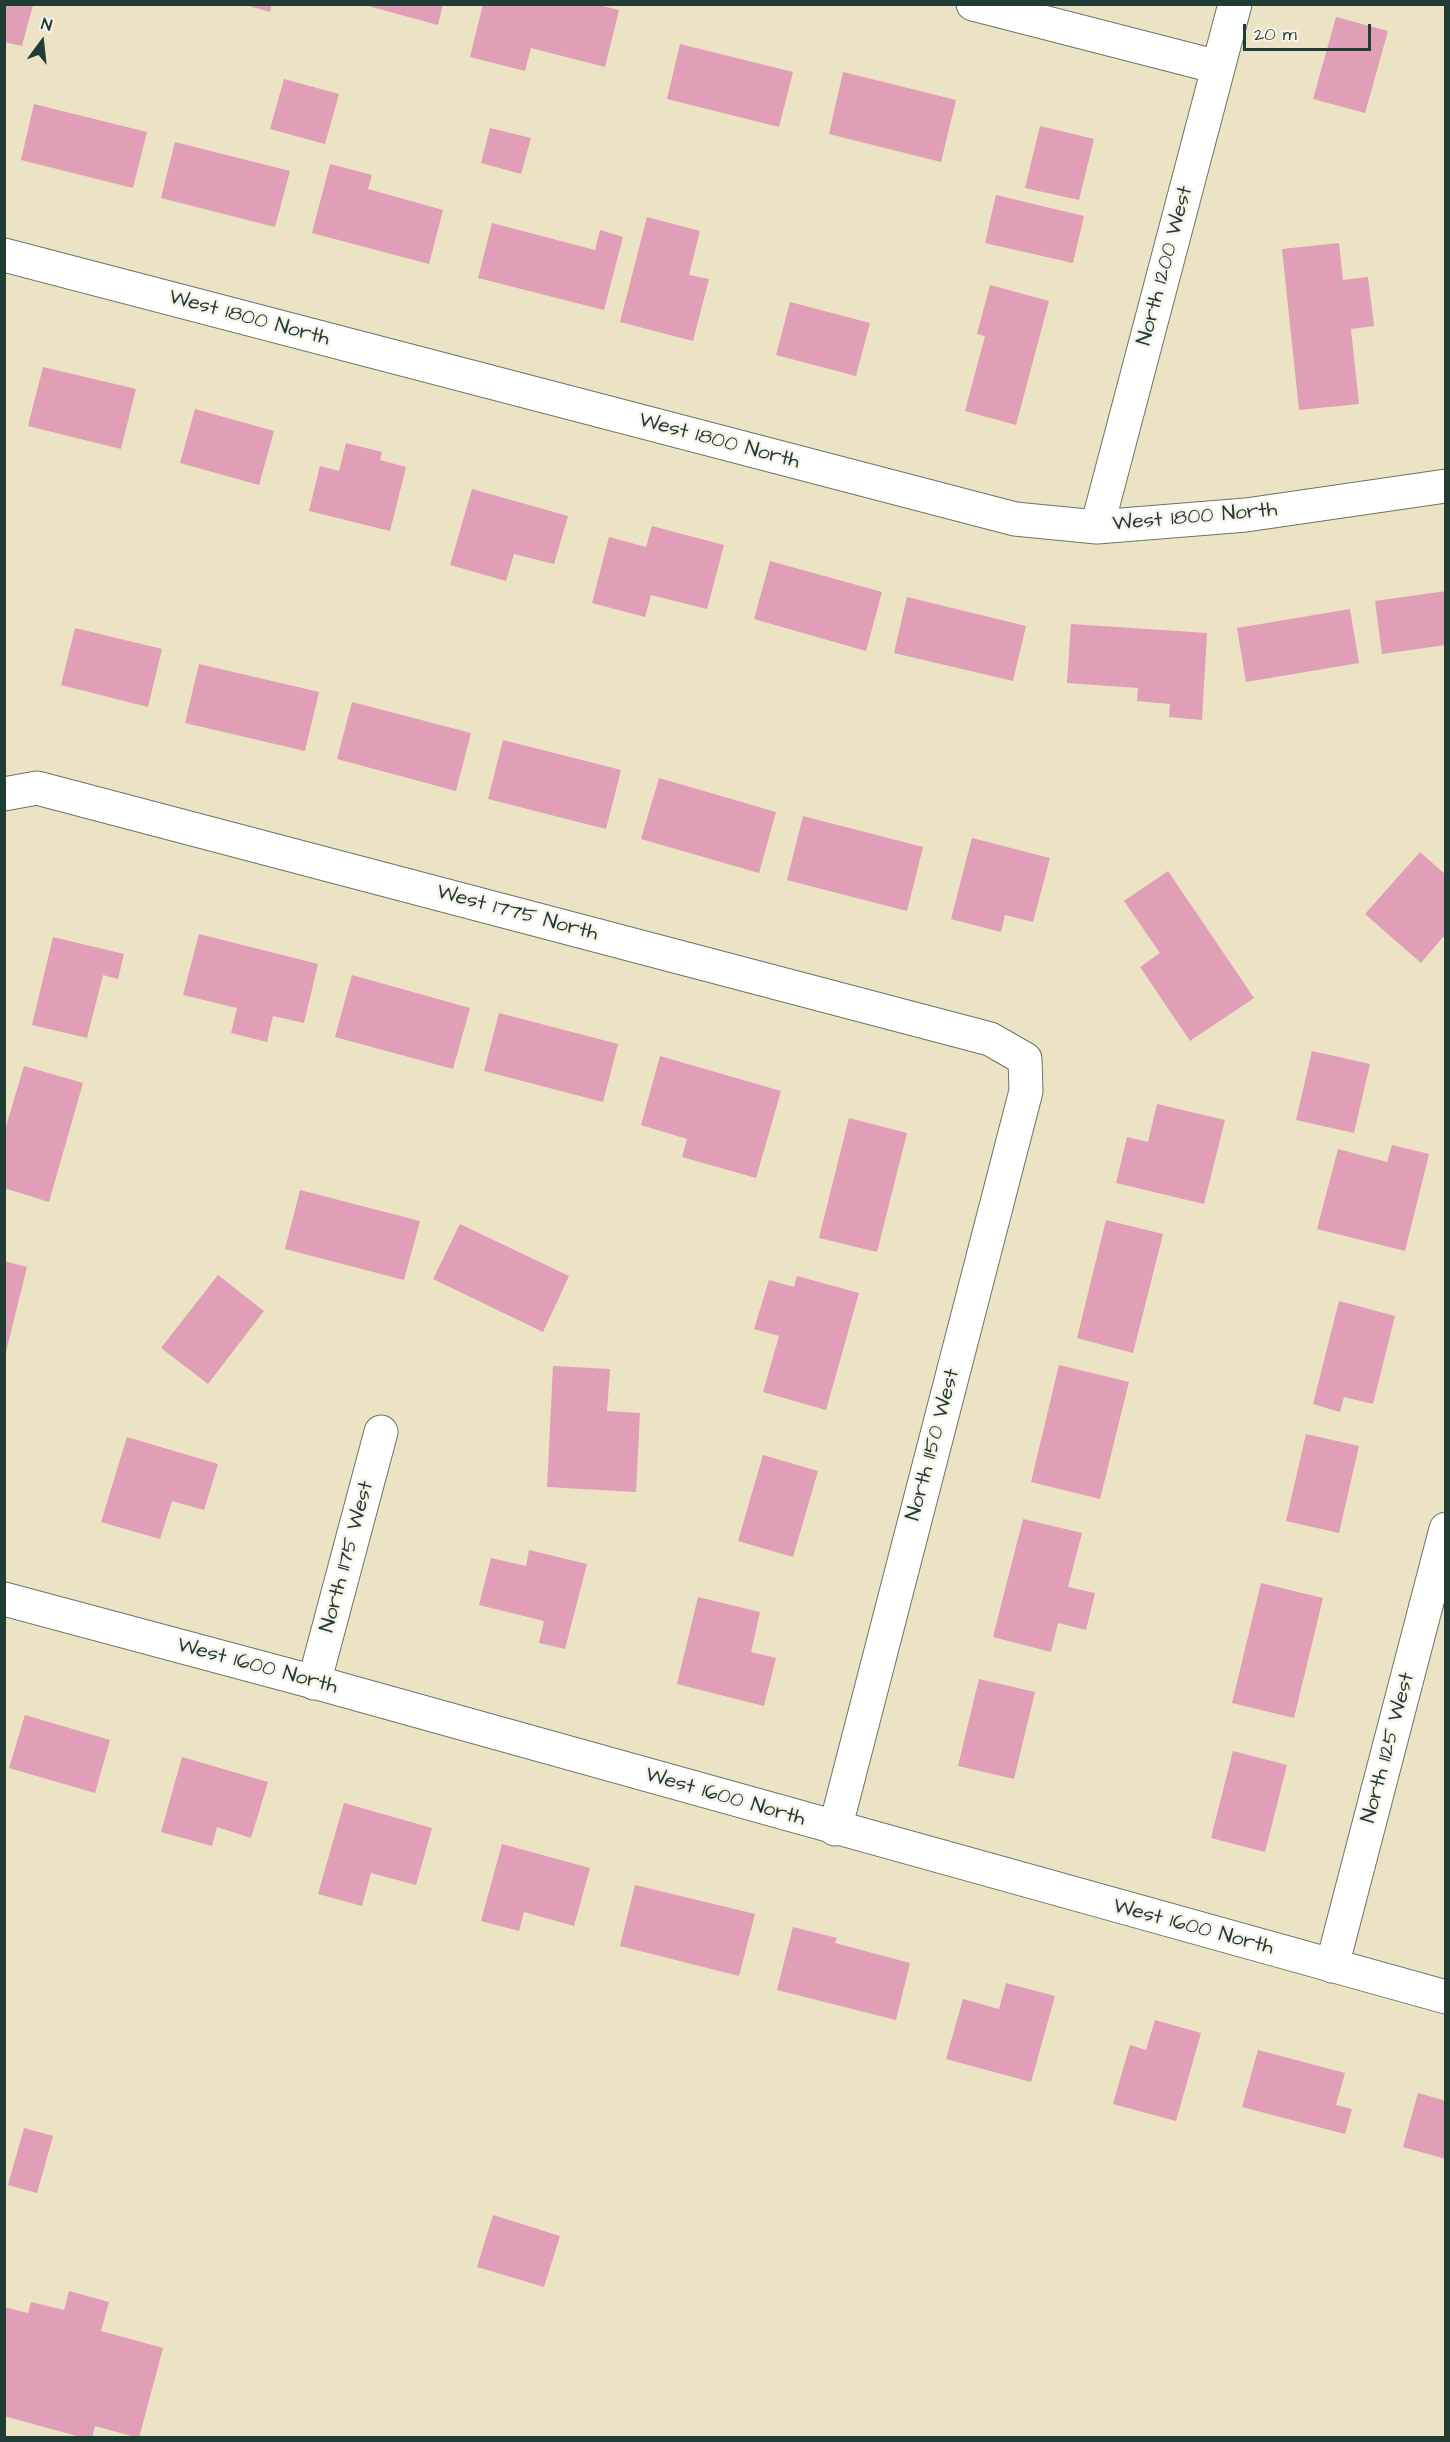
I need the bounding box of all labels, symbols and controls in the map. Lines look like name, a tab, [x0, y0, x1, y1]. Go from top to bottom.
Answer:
north arrow	[12, 12, 72, 72]
scale bar	[1246, 12, 1374, 50]
text: N	[39, 13, 54, 37]
text: 20 m	[1254, 22, 1297, 47]
street label: North 1200 West	[1133, 184, 1199, 348]
street label: West 1800 North	[166, 285, 332, 353]
street label: West 1800 North	[636, 408, 802, 476]
street label: West 1800 North	[1112, 498, 1278, 538]
street label: West 1775 North	[434, 880, 600, 948]
street label: North 1150 West	[902, 1366, 966, 1524]
street label: North 1175 West	[316, 1479, 380, 1635]
street label: West 1600 North	[174, 1634, 340, 1700]
street label: North 1125 West	[1357, 1670, 1421, 1826]
street label: West 1600 North	[642, 1763, 808, 1833]
street label: West 1600 North	[1110, 1895, 1276, 1961]

